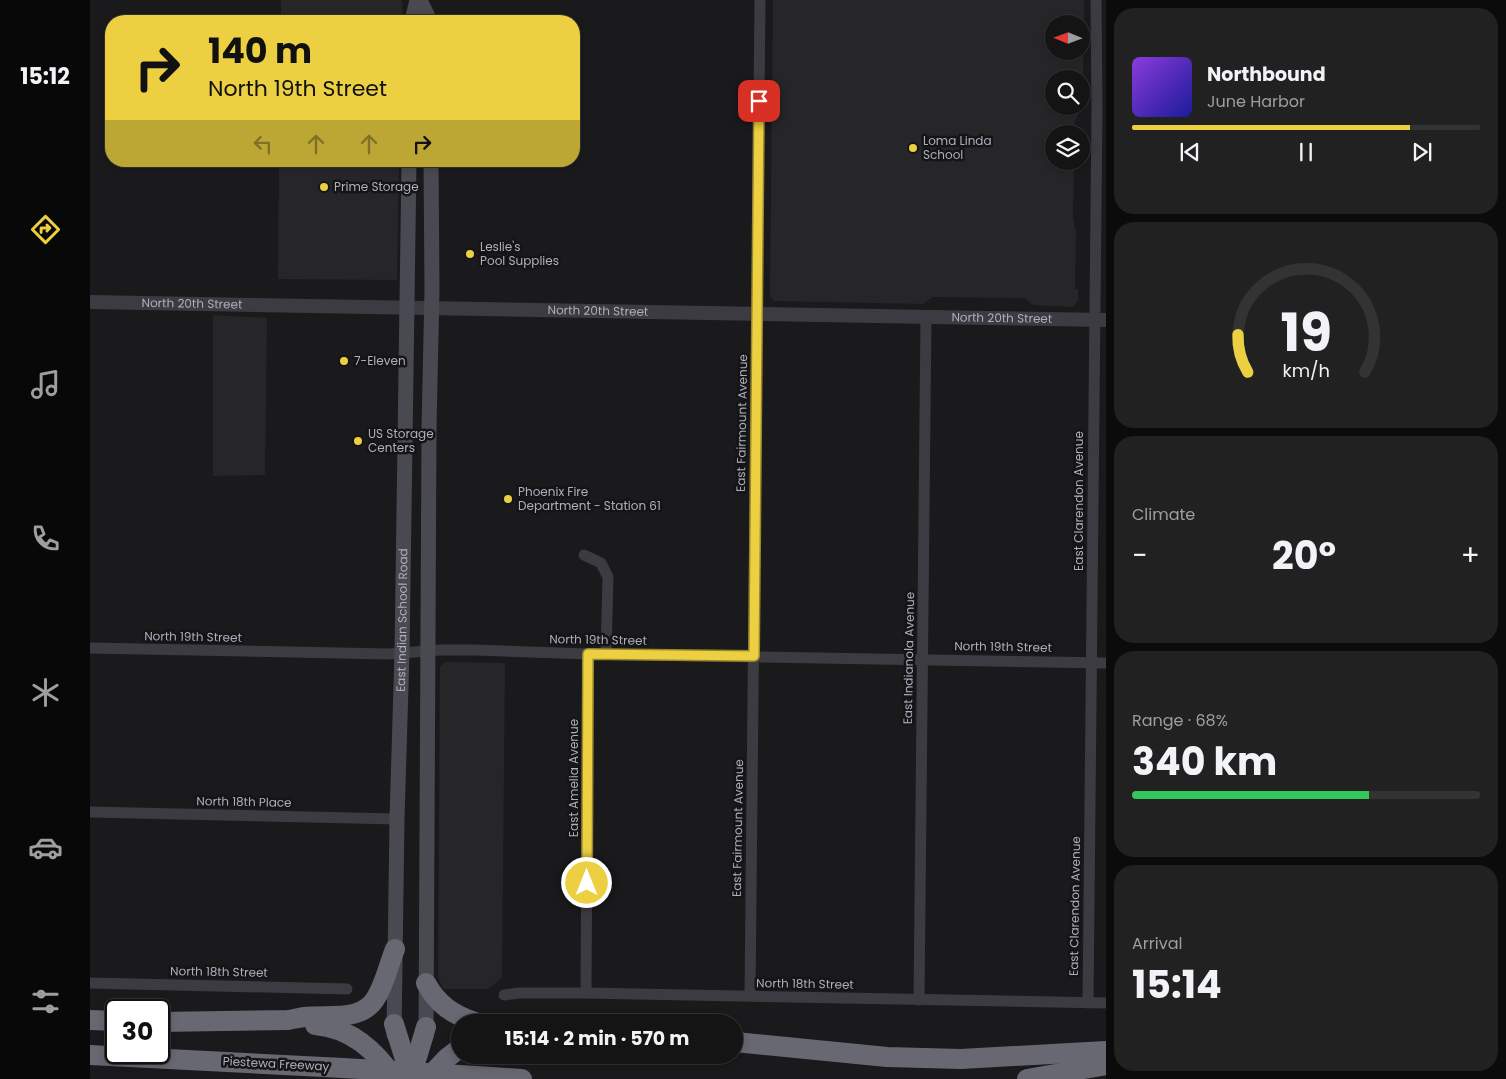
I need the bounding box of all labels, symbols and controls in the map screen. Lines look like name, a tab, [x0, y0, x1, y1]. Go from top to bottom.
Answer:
north arrow	[1045, 15, 1090, 60]
map controls	[1045, 15, 1090, 170]
text: 140 m	[208, 26, 312, 75]
icon: right	[125, 35, 190, 100]
text: 15:12	[20, 61, 70, 92]
text: Northbound	[1207, 61, 1326, 88]
button: search	[1045, 70, 1090, 115]
text: North 19th Street	[208, 73, 387, 104]
pin	[738, 80, 780, 122]
icon: arrive	[745, 87, 773, 115]
text: June Harbor	[1207, 90, 1305, 113]
button: layers	[1045, 125, 1090, 170]
icon: left	[249, 130, 277, 158]
icon: ahead	[302, 130, 330, 158]
icon: ahead	[355, 130, 383, 158]
icon: right	[408, 130, 436, 158]
place label: Loma Linda School	[923, 132, 992, 163]
icon: previous	[1176, 138, 1204, 166]
icon: pause	[1292, 138, 1320, 166]
icon: next	[1408, 138, 1436, 166]
marker: Loma Linda School	[907, 142, 919, 154]
place label: Prime Storage	[334, 178, 419, 195]
marker: Prime Storage	[318, 181, 330, 193]
icon: directions	[28, 212, 63, 247]
place label: Leslie's Pool Supplies	[480, 238, 559, 269]
marker: Leslie's Pool Supplies	[464, 248, 476, 260]
street label: North 20th Street	[141, 294, 243, 313]
text: 19	[1280, 296, 1332, 369]
street label: North 20th Street	[547, 301, 648, 320]
street label: North 20th Street	[951, 308, 1052, 327]
place label: 7-Eleven	[354, 352, 406, 369]
street label: East Fairmount Avenue	[732, 354, 751, 492]
marker: 7-Eleven	[338, 355, 350, 367]
text: km/h	[1282, 358, 1330, 383]
icon: music	[28, 367, 63, 402]
place label: US Storage Centers	[368, 425, 434, 456]
street label: East Clarendon Avenue	[1070, 431, 1087, 571]
marker: US Storage Centers	[352, 435, 364, 447]
place label: Phoenix Fire Department - Station 61	[518, 483, 661, 514]
marker: Phoenix Fire Department - Station 61	[502, 493, 514, 505]
text: Climate	[1132, 503, 1195, 526]
icon: phone	[28, 521, 63, 556]
text: 20°	[1272, 529, 1336, 582]
text: −	[1132, 536, 1147, 575]
text: +	[1461, 536, 1480, 575]
street label: East Indian School Road	[392, 548, 411, 692]
street label: East Indianola Avenue	[899, 592, 918, 724]
street label: North 19th Street	[144, 627, 242, 646]
street label: North 19th Street	[549, 630, 647, 649]
street label: North 19th Street	[954, 637, 1052, 656]
icon: climate	[28, 675, 63, 710]
text: Range · 68%	[1132, 709, 1228, 732]
street label: East Amelia Avenue	[565, 719, 582, 837]
text: 340 km	[1132, 735, 1277, 788]
street label: East Fairmount Avenue	[728, 759, 747, 897]
street label: North 18th Place	[196, 792, 292, 811]
icon: car	[28, 830, 63, 865]
street label: East Clarendon Avenue	[1065, 836, 1084, 976]
position arrow	[560, 856, 612, 908]
text: Arrival	[1132, 932, 1182, 955]
text: 15:14	[1132, 958, 1222, 1011]
street label: North 18th Street	[170, 962, 268, 981]
street label: North 18th Street	[756, 974, 854, 993]
icon: filters	[28, 984, 63, 1019]
speed limit sign: 30	[105, 999, 170, 1064]
text: 15:14 · 2 min · 570 m	[505, 1025, 689, 1052]
street label: Piestewa Freeway	[222, 1052, 330, 1075]

